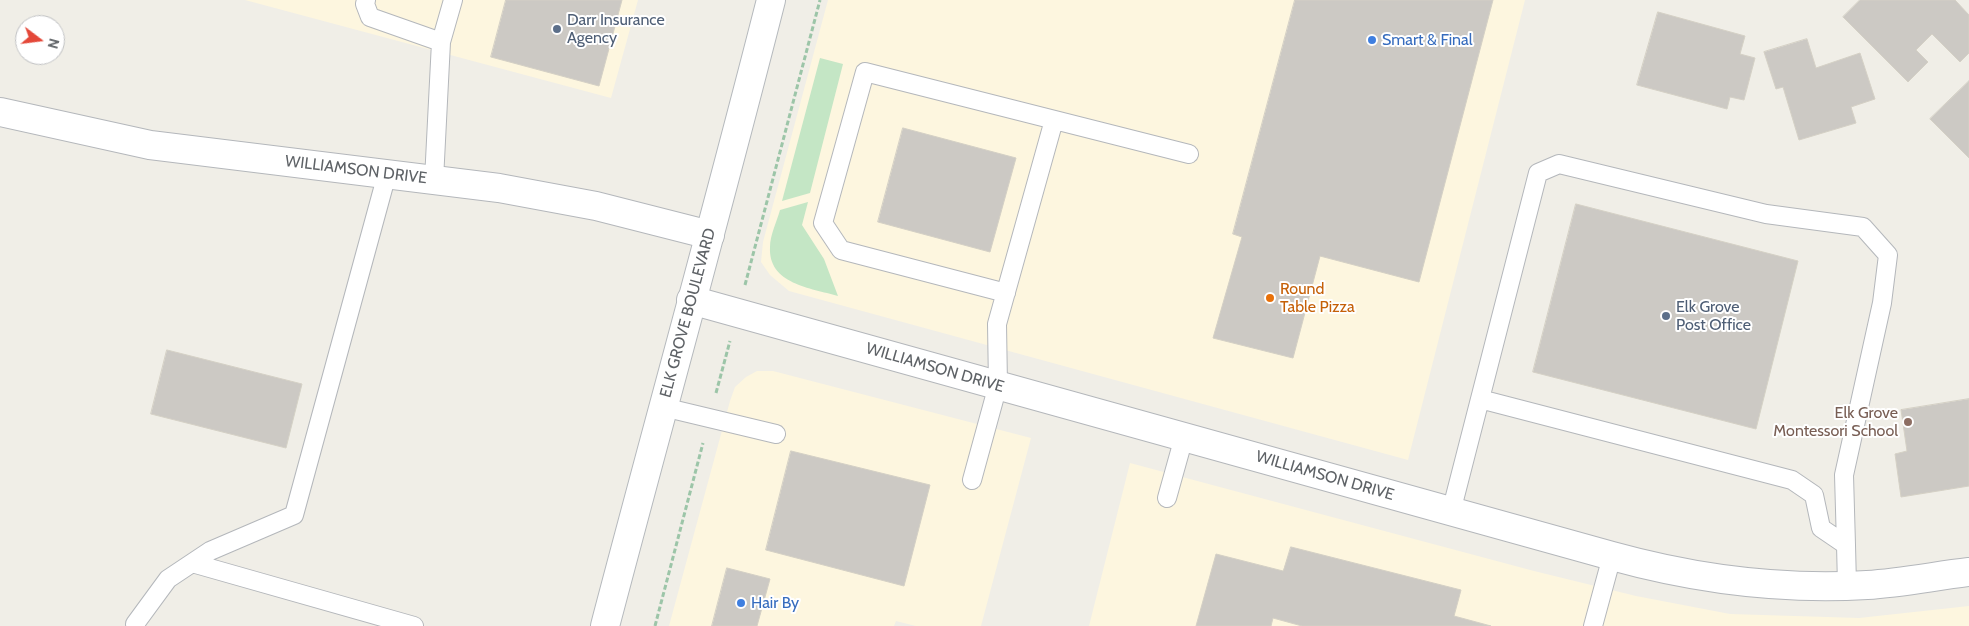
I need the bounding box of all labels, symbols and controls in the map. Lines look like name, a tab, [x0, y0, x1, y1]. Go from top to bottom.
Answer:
place label: Darr Insurance Agency	[567, 10, 665, 48]
north arrow	[15, 15, 65, 65]
marker: Darr Insurance Agency	[551, 23, 563, 35]
place label: Smart & Final	[1382, 30, 1472, 50]
marker: Smart & Final	[1366, 34, 1378, 46]
text: N	[44, 37, 63, 51]
street label: WILLIAMSON DRIVE	[284, 152, 428, 188]
street label: ELK GROVE BOULEVARD	[656, 226, 720, 400]
place label: Round Table Pizza	[1280, 279, 1355, 317]
marker: Round Table Pizza	[1264, 292, 1276, 304]
place label: Elk Grove Post Office	[1676, 297, 1751, 335]
marker: Elk Grove Post Office	[1660, 310, 1672, 322]
street label: WILLIAMSON DRIVE	[864, 339, 1006, 397]
place label: Elk Grove Montessori School	[1773, 403, 1898, 441]
marker: Elk Grove Montessori School	[1902, 416, 1914, 428]
street label: WILLIAMSON DRIVE	[1254, 447, 1396, 505]
place label: Hair By	[751, 593, 799, 613]
marker: Hair By	[735, 597, 747, 609]

